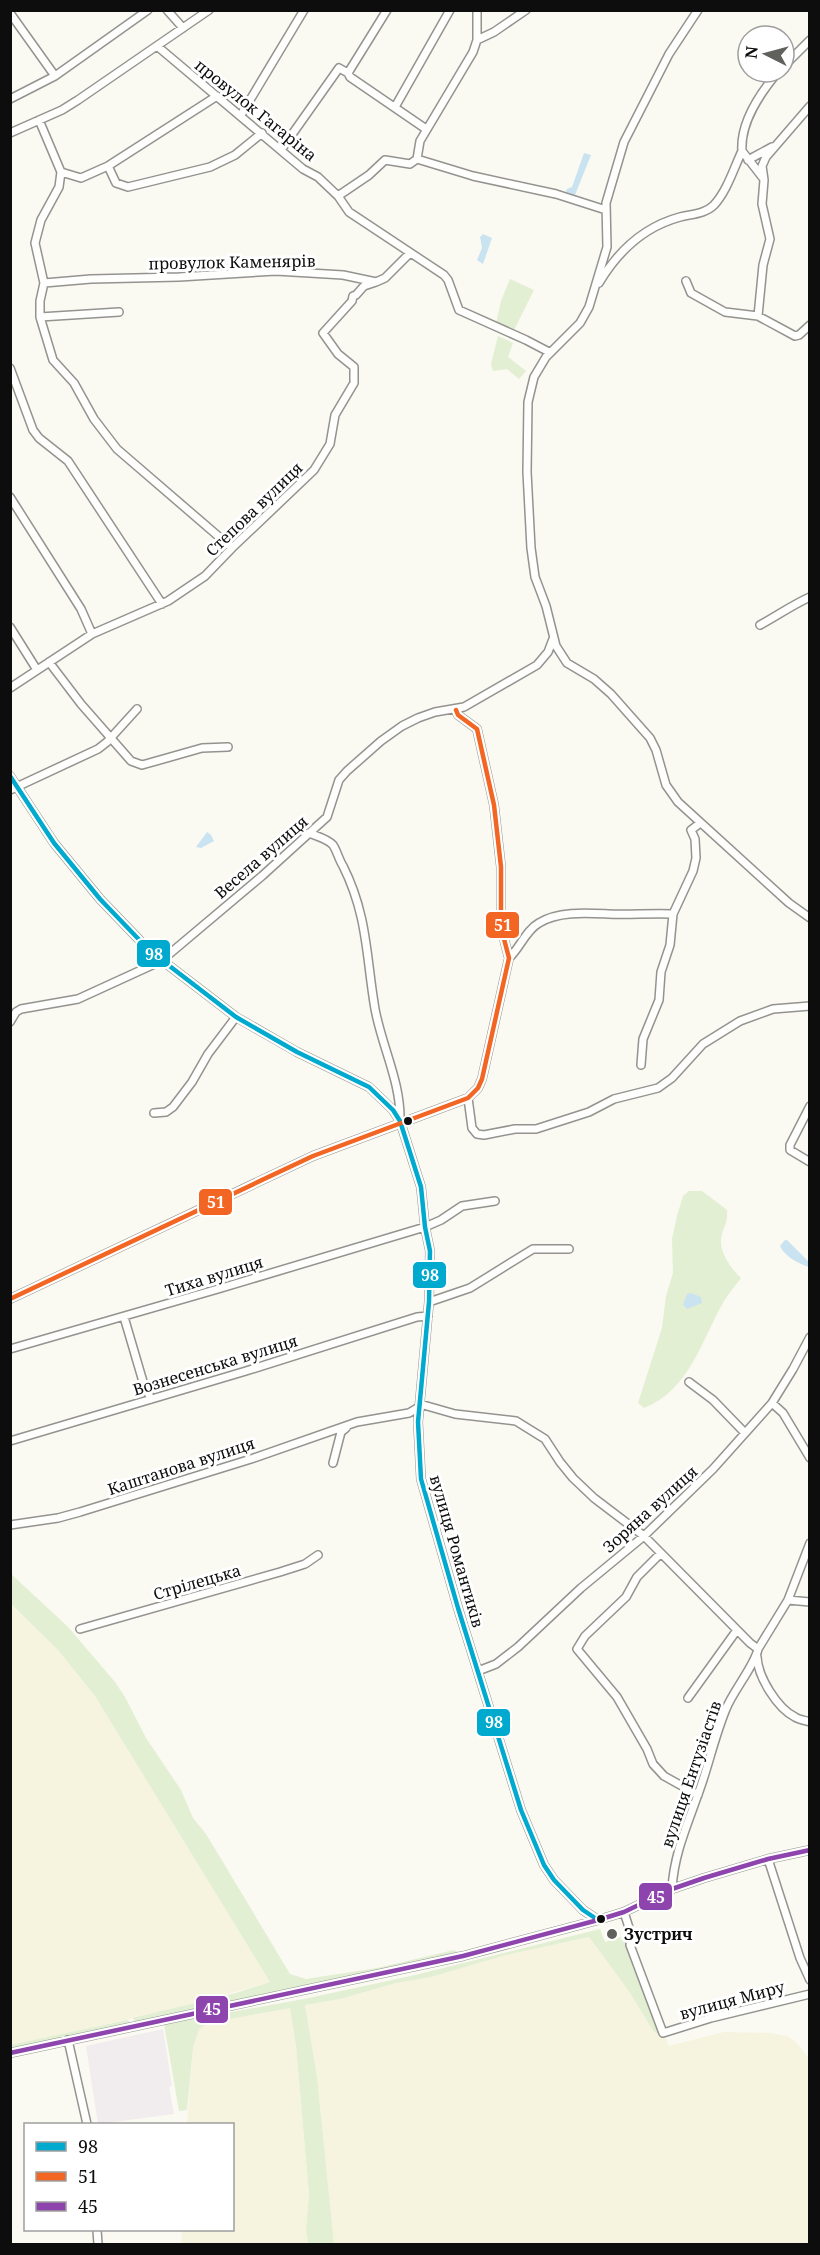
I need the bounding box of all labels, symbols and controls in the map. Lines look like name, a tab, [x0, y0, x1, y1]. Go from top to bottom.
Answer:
north arrow	[736, 24, 796, 84]
text: N	[739, 45, 763, 60]
street label: провулок Гагаріна	[190, 54, 322, 166]
street label: провулок Каменярів	[148, 250, 316, 274]
street label: Степова вулиця	[201, 457, 307, 561]
street label: Весела вулиця	[210, 810, 312, 904]
line badge: 51	[485, 911, 520, 939]
text: 51	[494, 914, 512, 936]
line badge: 98	[136, 939, 171, 968]
text: 98	[145, 943, 163, 965]
unlabelled marker	[402, 1115, 414, 1127]
line badge: 51	[198, 1188, 233, 1216]
text: 51	[207, 1191, 225, 1213]
street label: Тиха вулиця	[162, 1251, 266, 1301]
line badge: 98	[412, 1261, 447, 1289]
text: 98	[421, 1264, 439, 1286]
street label: Вознесенська вулиця	[130, 1329, 300, 1401]
street label: Каштанова вулиця	[105, 1432, 257, 1500]
street label: Зоряна вулиця	[598, 1461, 702, 1557]
street label: вулиця Романтиків	[425, 1472, 489, 1630]
street label: Стрілецька	[151, 1559, 243, 1605]
street label: вулиця Ентузіастів	[656, 1698, 726, 1850]
line badge: 98	[476, 1708, 511, 1737]
text: 98	[485, 1711, 503, 1733]
line badge: 45	[638, 1882, 673, 1911]
text: 45	[647, 1886, 665, 1908]
unlabelled marker	[595, 1913, 607, 1925]
place label: Зустрич	[624, 1923, 693, 1945]
marker: Зустрич	[605, 1927, 619, 1941]
street label: вулиця Миру	[677, 1975, 788, 2025]
line badge: 45	[195, 1995, 229, 2024]
text: 45	[203, 1998, 221, 2020]
legend	[24, 2123, 234, 2231]
text: 98	[78, 2134, 98, 2158]
text: 51	[78, 2164, 98, 2188]
text: 45	[78, 2194, 98, 2218]

